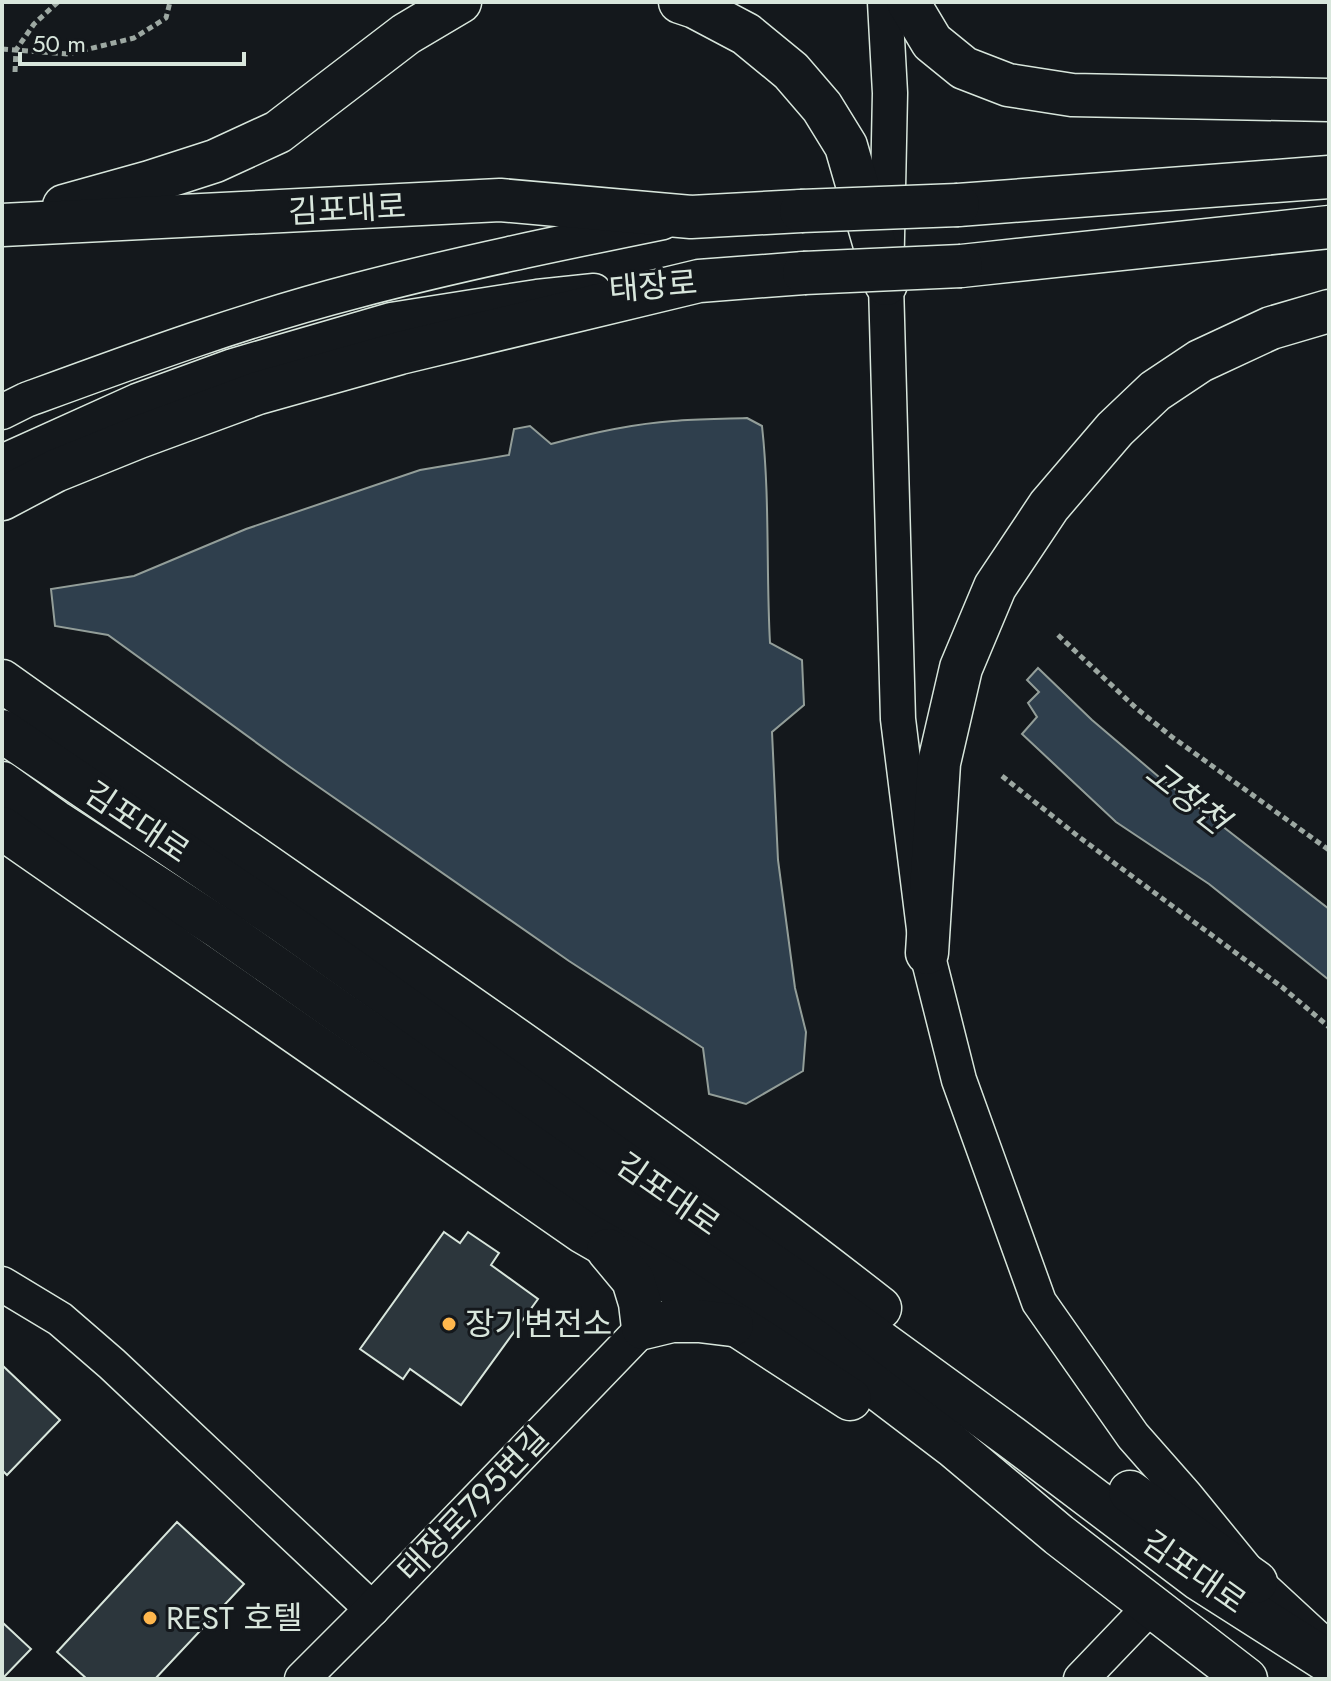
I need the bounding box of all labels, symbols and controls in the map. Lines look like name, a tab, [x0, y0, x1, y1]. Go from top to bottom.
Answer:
scale bar	[20, 16, 244, 66]
text: 50 m	[32, 26, 86, 61]
street label: 김포대로	[287, 183, 407, 235]
street label: 태장로	[607, 259, 699, 313]
water label: 고창천	[1135, 749, 1242, 848]
street label: 김포대로	[75, 770, 199, 874]
street label: 김포대로	[607, 1141, 729, 1247]
place label: 장기변전소	[465, 1301, 612, 1347]
marker: 장기변전소	[440, 1315, 458, 1333]
street label: 태장로795번길	[387, 1416, 559, 1592]
street label: 김포대로	[1133, 1519, 1255, 1625]
place label: REST 호텔	[166, 1595, 302, 1641]
marker: REST 호텔	[141, 1609, 159, 1627]

